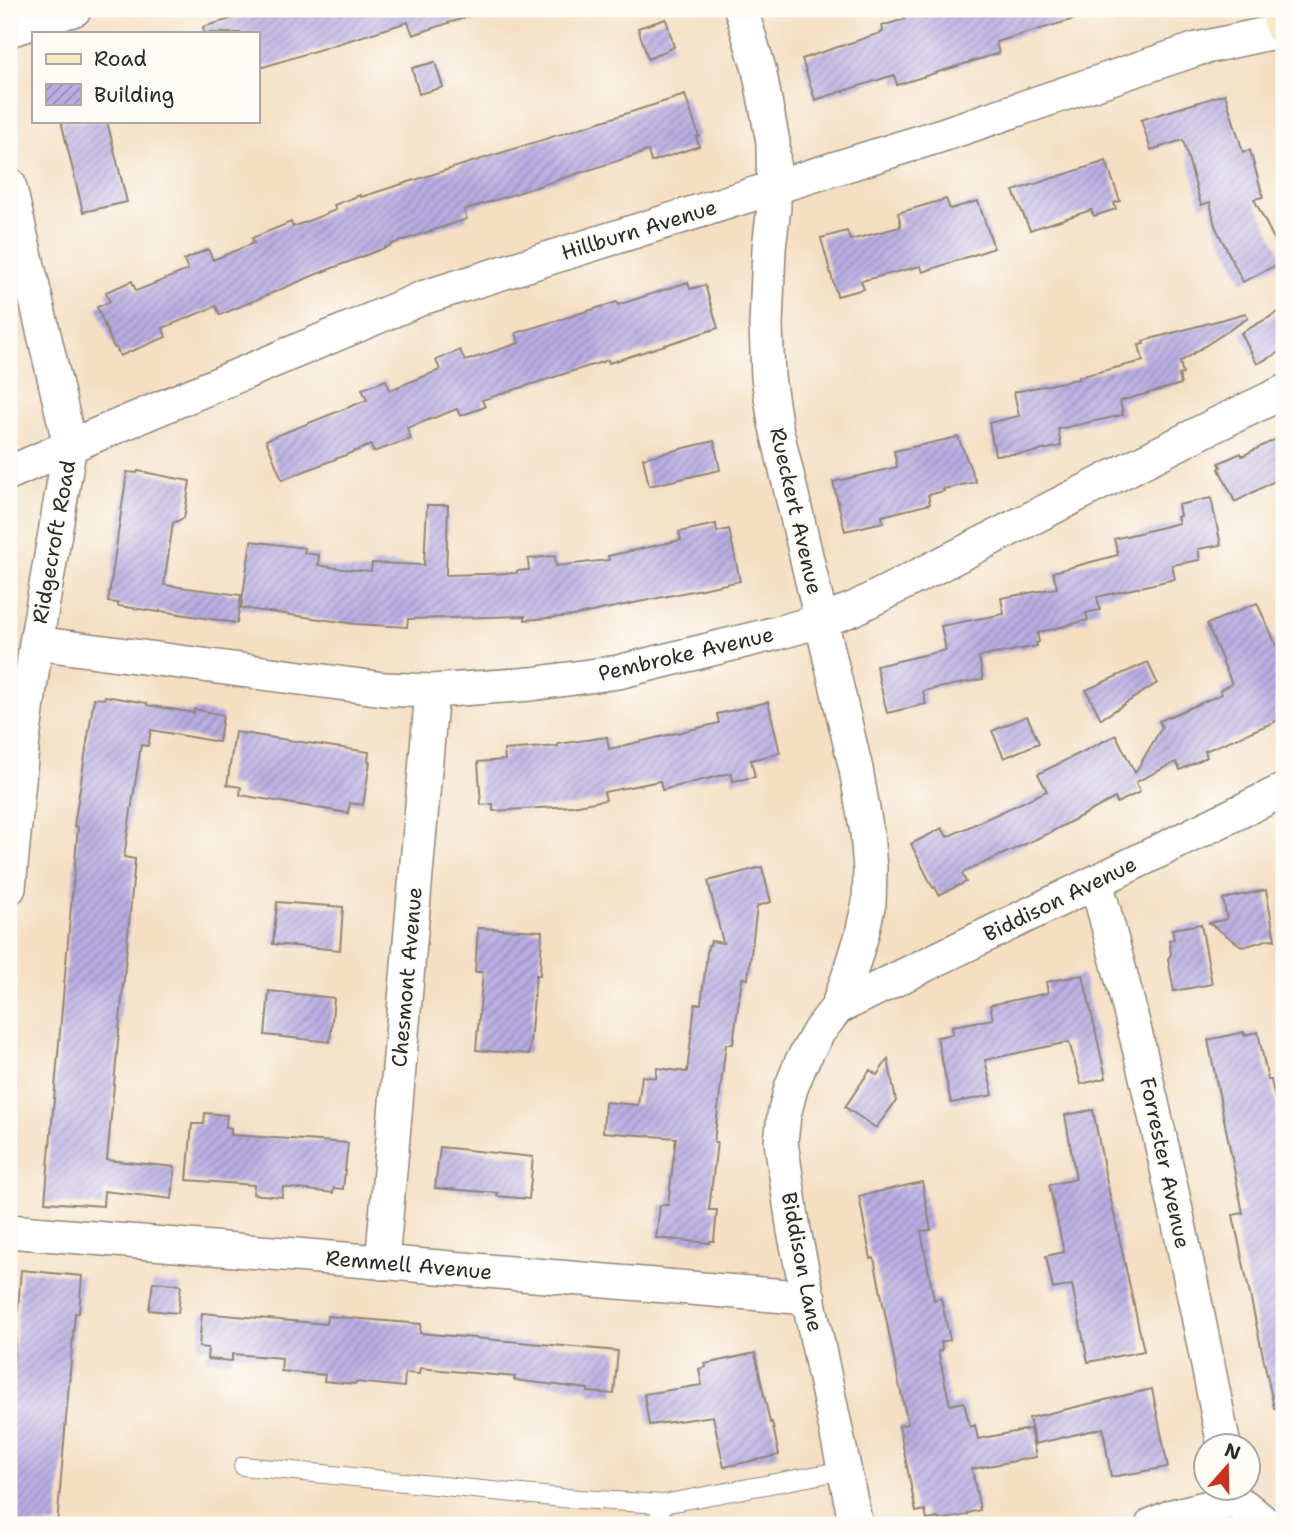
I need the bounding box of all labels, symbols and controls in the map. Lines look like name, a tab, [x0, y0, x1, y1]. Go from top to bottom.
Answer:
legend	[32, 32, 259, 122]
text: Road	[94, 45, 147, 73]
text: Building	[94, 81, 174, 109]
street label: Hillburn Avenue	[558, 193, 720, 267]
street label: Rueckert Avenue	[763, 425, 829, 597]
street label: Ridgecroft Road	[26, 458, 82, 626]
street label: Pembroke Avenue	[596, 620, 776, 688]
street label: Biddison Avenue	[979, 850, 1141, 948]
street label: Chesmont Avenue	[385, 886, 429, 1068]
street label: Forrester Avenue	[1133, 1075, 1197, 1251]
street label: Biddison Lane	[775, 1190, 829, 1334]
street label: Remmell Avenue	[324, 1244, 494, 1286]
north arrow	[1192, 1432, 1262, 1502]
text: N	[1221, 1437, 1244, 1466]

